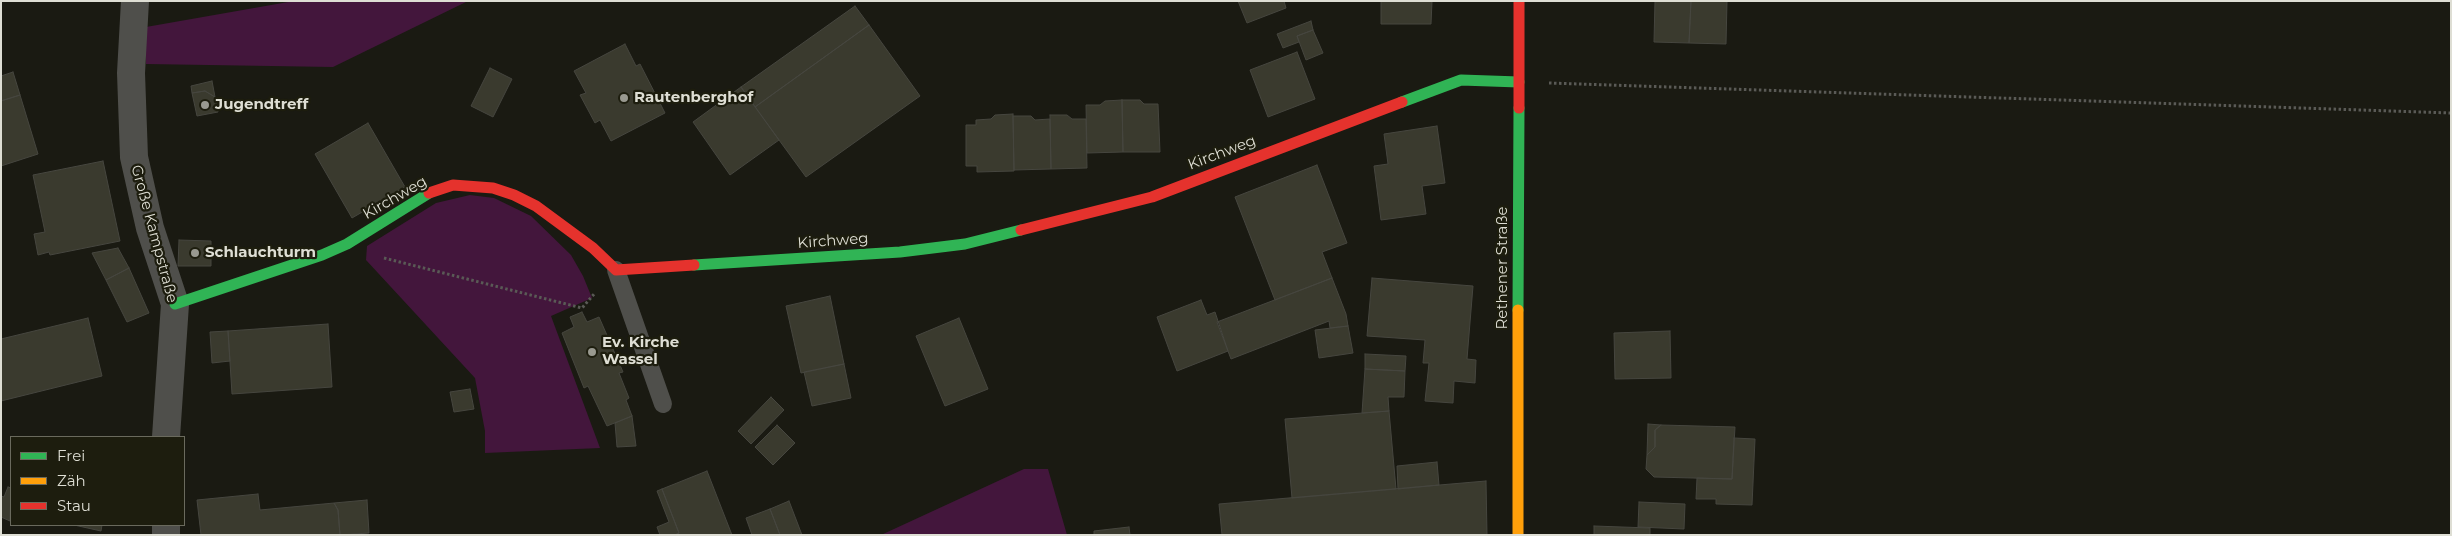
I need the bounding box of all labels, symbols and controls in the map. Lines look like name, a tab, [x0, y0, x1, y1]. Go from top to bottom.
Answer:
place label: Rautenberghof	[634, 89, 753, 107]
marker: Rautenberghof	[618, 92, 630, 104]
place label: Jugendtreff	[215, 96, 308, 114]
marker: Jugendtreff	[199, 99, 211, 111]
street label: Kirchweg	[1186, 132, 1258, 174]
street label: Große Kampstraße	[127, 163, 181, 305]
street label: Kirchweg	[360, 172, 430, 224]
street label: Rethener Straße	[1494, 207, 1512, 329]
street label: Kirchweg	[797, 230, 869, 252]
place label: Schlauchturm	[205, 244, 316, 262]
marker: Schlauchturm	[189, 247, 201, 259]
place label: Ev. Kirche Wassel	[602, 334, 679, 369]
marker: Ev. Kirche Wassel	[586, 346, 598, 358]
legend	[10, 436, 185, 526]
text: Frei	[57, 446, 85, 465]
text: Zäh	[57, 471, 86, 490]
text: Stau	[57, 496, 91, 515]

